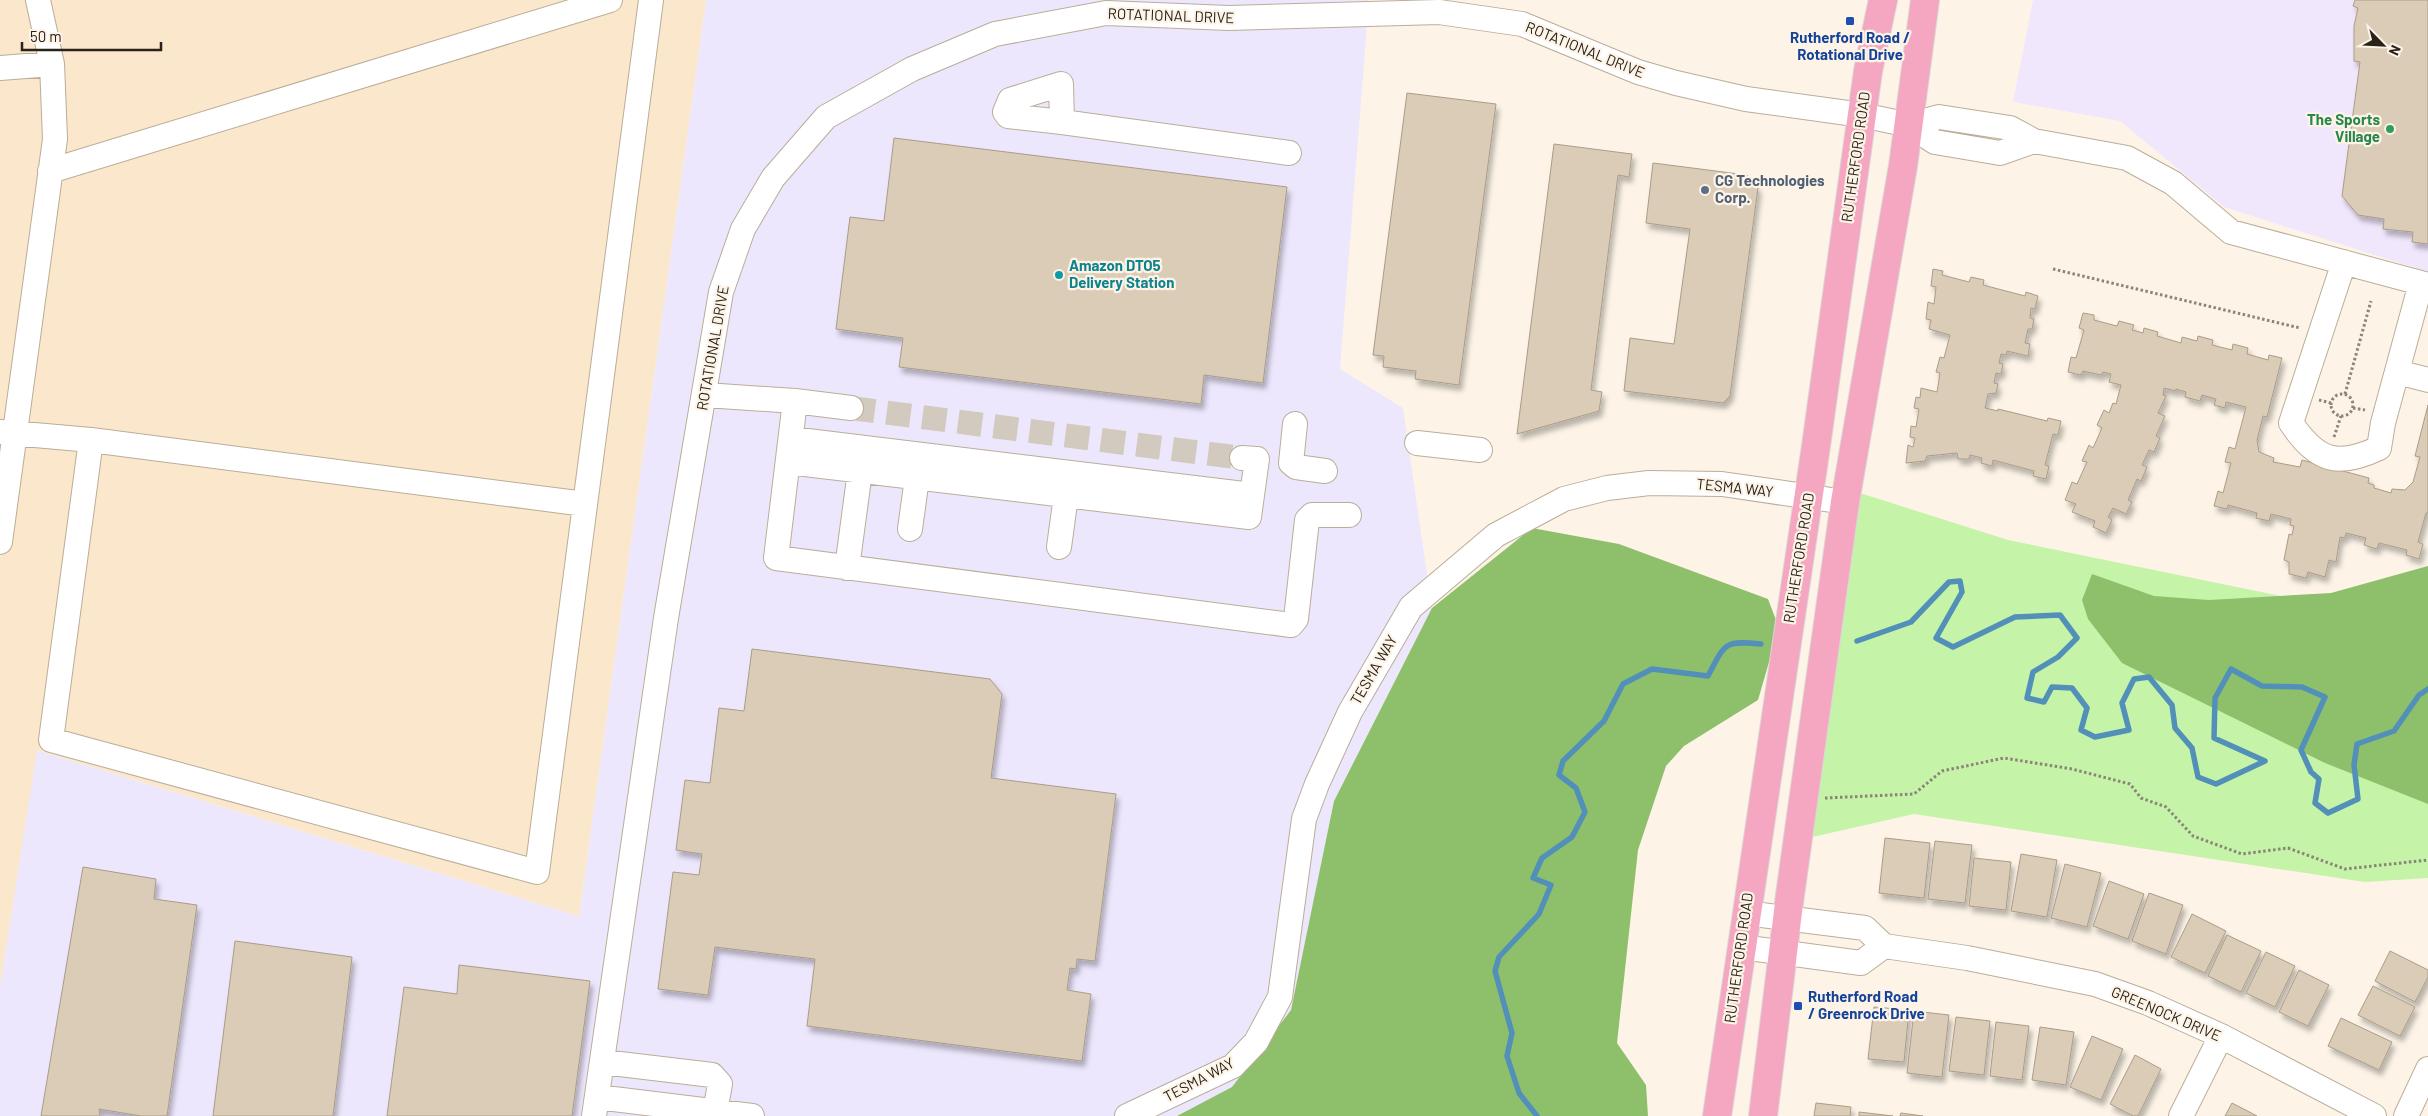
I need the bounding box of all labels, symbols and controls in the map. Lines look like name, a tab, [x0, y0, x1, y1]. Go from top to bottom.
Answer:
street label: ROTATIONAL DRIVE	[1107, 4, 1235, 26]
marker: Rutherford Road / Rotational Drive	[1844, 15, 1856, 27]
street label: ROTATIONAL DRIVE	[1523, 17, 1648, 81]
scale bar	[22, 20, 161, 52]
north arrow	[2358, 20, 2408, 70]
text: 50 m	[30, 27, 62, 45]
place label: Rutherford Road / Rotational Drive	[1790, 28, 1910, 63]
text: N	[2386, 43, 2405, 58]
street label: RUTHERFORD ROAD	[1837, 90, 1873, 223]
place label: The Sports Village	[2307, 110, 2380, 145]
marker: The Sports Village	[2384, 123, 2396, 135]
place label: CG Technologies Corp.	[1715, 171, 1825, 206]
marker: CG Technologies Corp.	[1699, 184, 1711, 196]
place label: Amazon DTO5 Delivery Station	[1069, 256, 1174, 291]
marker: Amazon DTO5 Delivery Station	[1053, 269, 1065, 281]
street label: ROTATIONAL DRIVE	[692, 284, 732, 412]
street label: TESMA WAY	[1696, 474, 1775, 500]
street label: RUTHERFORD ROAD	[1779, 491, 1817, 624]
street label: TESMA WAY	[1346, 631, 1400, 708]
street label: RUTHERFORD ROAD	[1720, 891, 1756, 1024]
street label: GREENOCK DRIVE	[2109, 982, 2224, 1044]
place label: Rutherford Road / Greenrock Drive	[1808, 987, 1925, 1022]
marker: Rutherford Road / Greenrock Drive	[1792, 1000, 1804, 1012]
street label: TESMA WAY	[1160, 1053, 1237, 1105]

